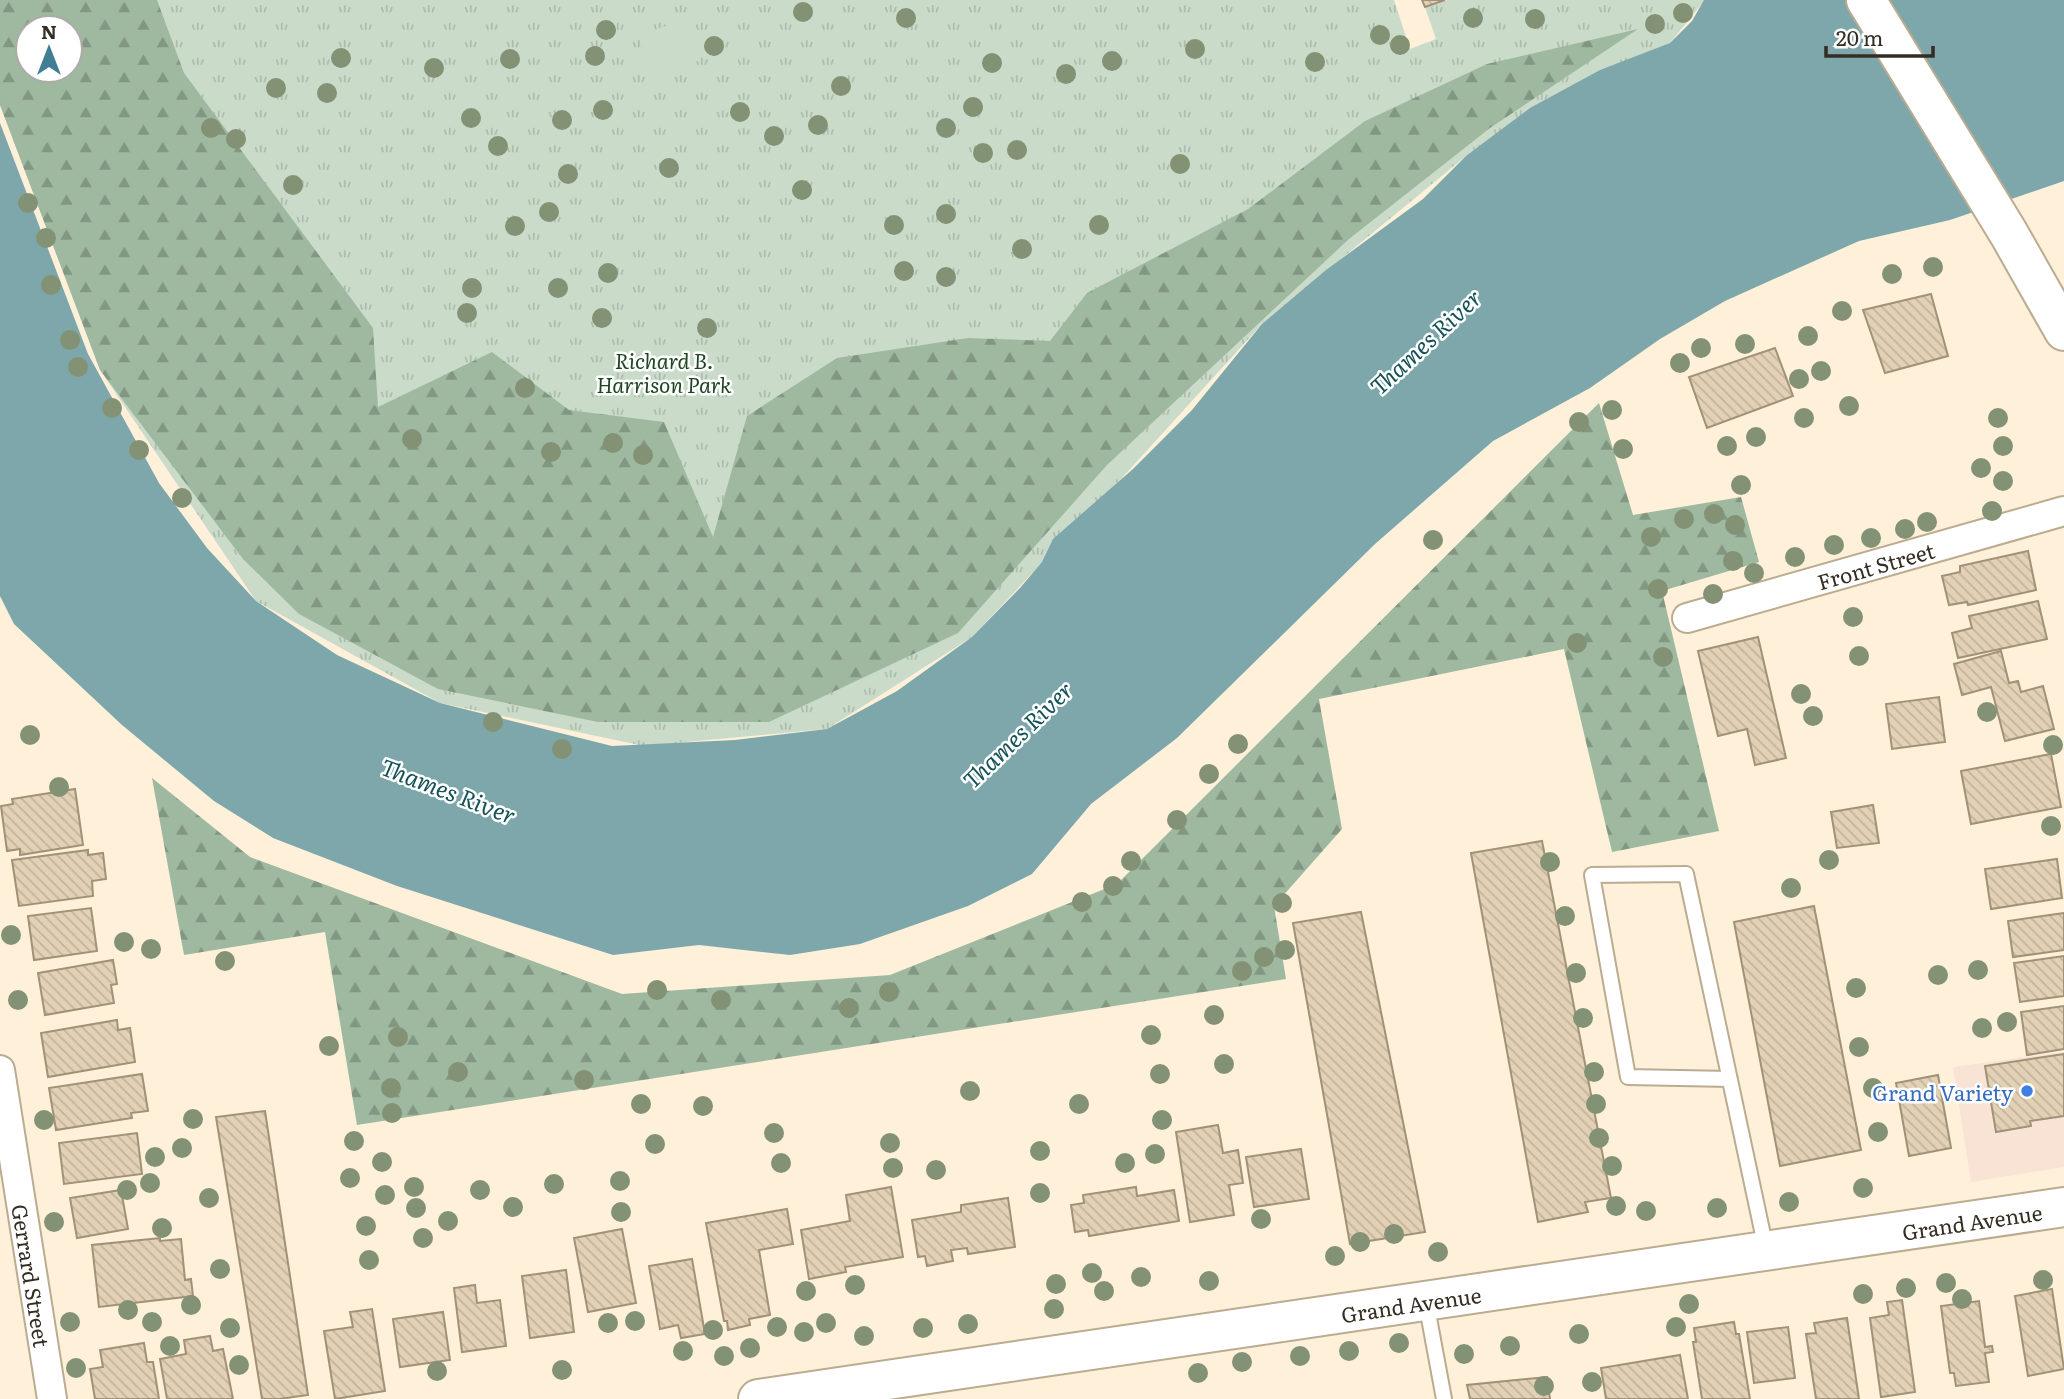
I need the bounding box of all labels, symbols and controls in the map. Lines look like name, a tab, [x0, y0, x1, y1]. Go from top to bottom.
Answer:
north arrow	[14, 14, 84, 84]
scale bar	[1826, 14, 1933, 58]
text: N	[41, 17, 57, 45]
text: 20 m	[1836, 21, 1883, 52]
water label: Thames River	[1362, 280, 1488, 402]
park label: Richard B. Harrison Park	[596, 344, 732, 399]
street label: Front Street	[1813, 533, 1938, 596]
water label: Thames River	[954, 673, 1080, 795]
water label: Thames River	[377, 749, 521, 831]
place label: Grand Variety	[1872, 1076, 2014, 1107]
marker: Grand Variety	[2019, 1083, 2035, 1099]
street label: Grand Avenue	[1900, 1195, 2044, 1246]
street label: Gerrard Street	[6, 1202, 59, 1350]
street label: Grand Avenue	[1339, 1277, 1483, 1329]

